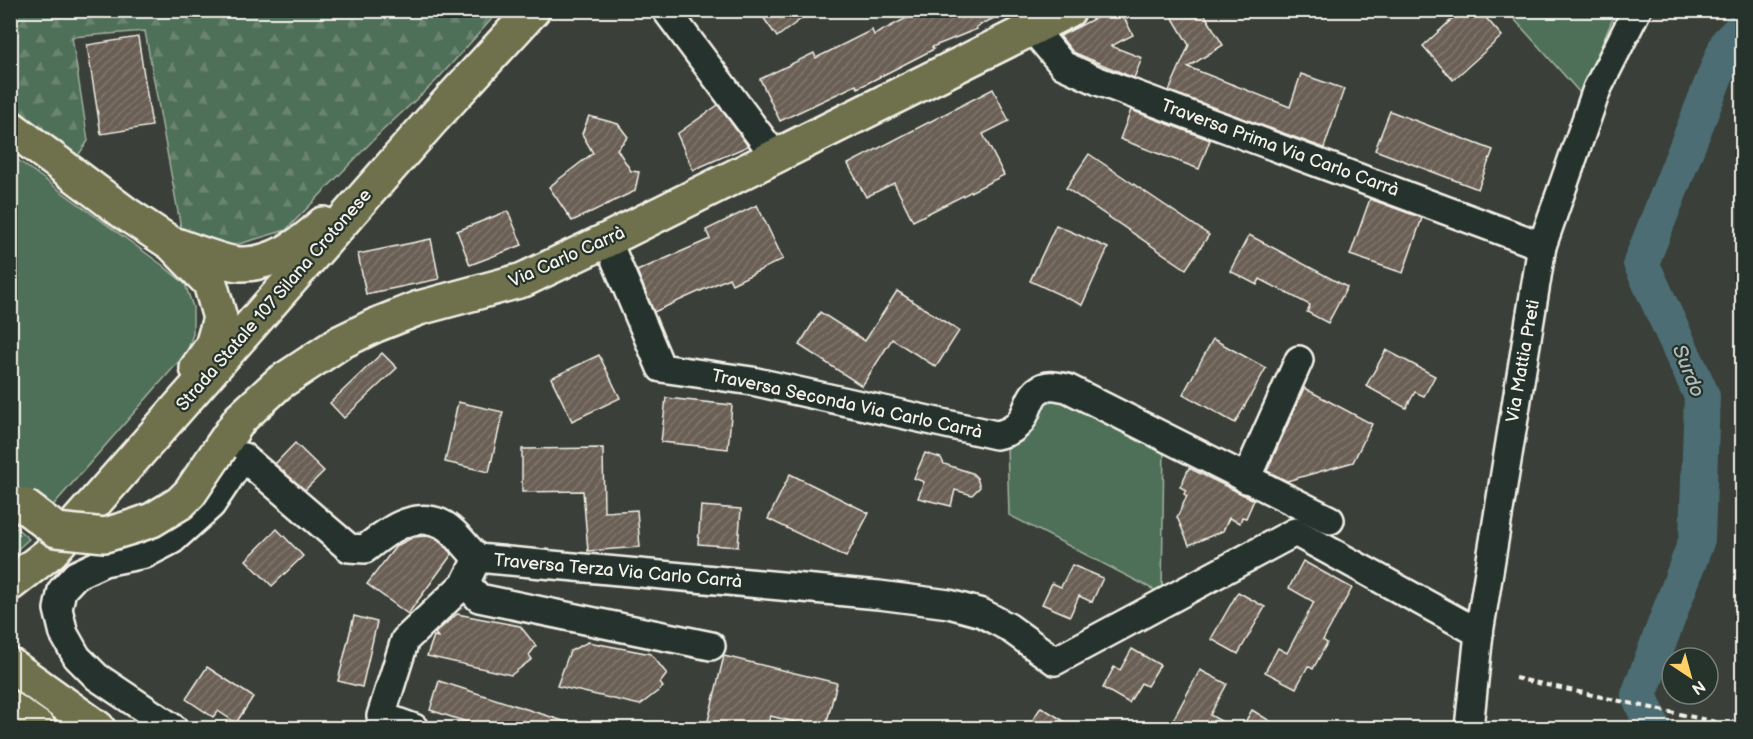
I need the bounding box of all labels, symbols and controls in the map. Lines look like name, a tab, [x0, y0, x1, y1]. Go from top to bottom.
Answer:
street label: Traversa Prima Via Carlo Carrà	[1158, 95, 1402, 201]
street label: Strada Statale 107 Silana Crotonese	[172, 185, 376, 415]
street label: Via Carlo Carrà	[506, 222, 628, 292]
street label: Via Mattia Preti	[1502, 298, 1544, 424]
water label: Surdo	[1667, 341, 1709, 401]
street label: Traversa Seconda Via Carlo Carrà	[710, 365, 984, 443]
street label: Traversa Terza Via Carlo Carrà	[493, 550, 743, 592]
north arrow	[1660, 646, 1720, 706]
text: N	[1687, 676, 1708, 698]

